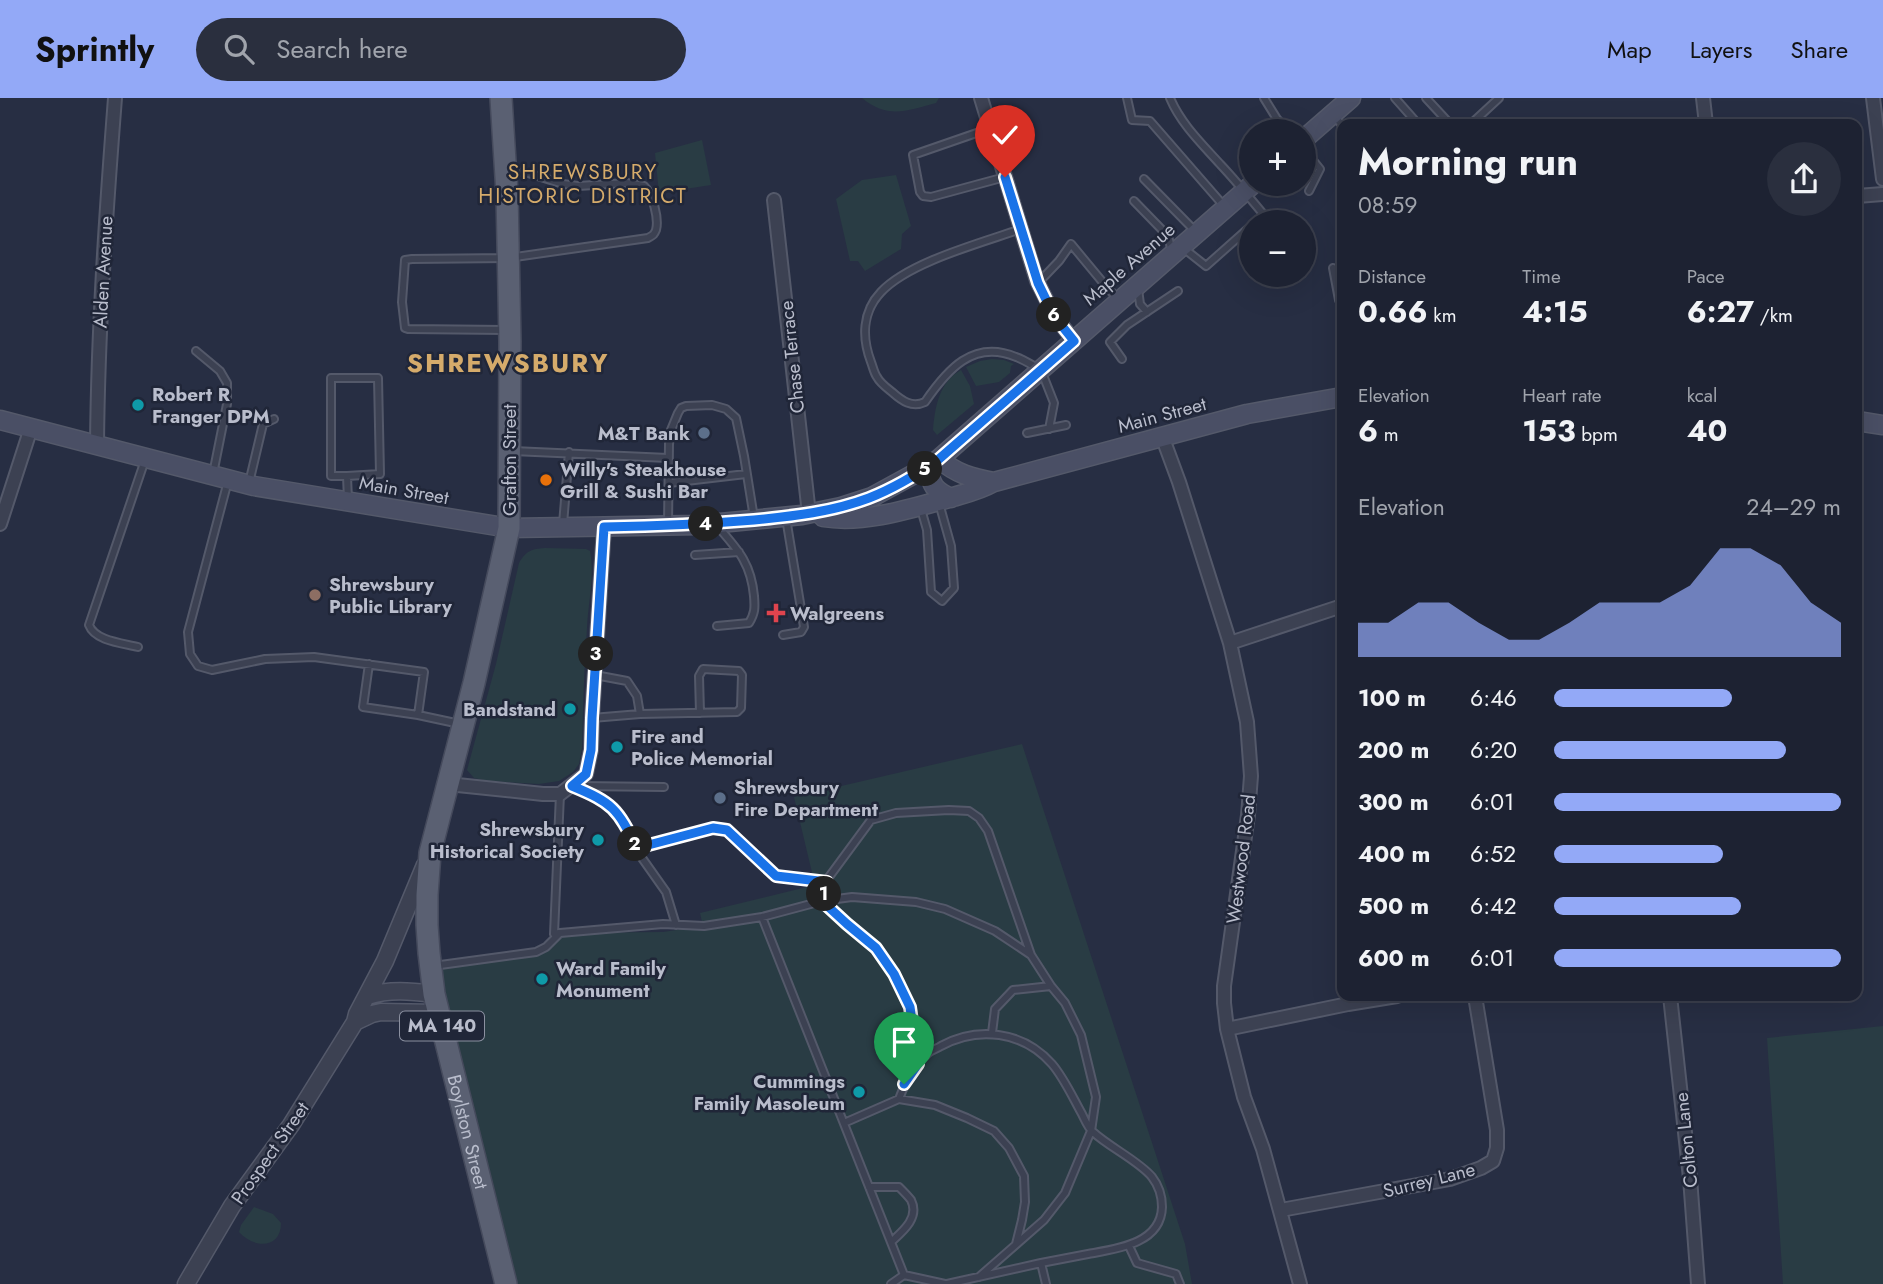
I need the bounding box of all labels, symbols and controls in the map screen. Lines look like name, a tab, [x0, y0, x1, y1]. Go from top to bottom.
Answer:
search box	[196, 18, 686, 81]
text: Sprintly	[35, 26, 154, 73]
icon: search	[220, 30, 258, 68]
text: Search here	[276, 30, 408, 68]
text: Map	[1607, 32, 1652, 67]
text: Layers	[1690, 32, 1752, 67]
text: Share	[1790, 32, 1848, 67]
pin	[975, 105, 1035, 177]
icon: check	[986, 116, 1024, 154]
map controls	[1239, 119, 1316, 287]
button: +	[1239, 119, 1316, 196]
text: Morning run	[1358, 134, 1578, 189]
button: share	[1767, 142, 1841, 216]
district label: SHREWSBURY HISTORIC DISTRICT	[478, 157, 688, 211]
text: 08:59	[1358, 188, 1417, 222]
button: −	[1239, 210, 1316, 287]
street label: Alden Avenue	[87, 215, 119, 329]
street label: Maple Avenue	[1077, 216, 1181, 312]
text: Distance	[1358, 263, 1426, 290]
text: Time	[1522, 263, 1561, 290]
text: Pace	[1687, 263, 1725, 290]
text: 0.66	[1358, 290, 1428, 333]
text: 4:15	[1522, 290, 1588, 333]
text: 6:27	[1687, 290, 1754, 333]
pin: 6	[1036, 298, 1072, 332]
street label: Chase Terrace	[773, 299, 811, 415]
text: 6	[1047, 301, 1060, 328]
text: km	[1428, 302, 1457, 329]
text: /km	[1754, 302, 1793, 329]
district label: SHREWSBURY	[407, 344, 609, 382]
place label: Robert R Franger DPM	[152, 381, 270, 430]
text: Elevation	[1358, 382, 1430, 409]
text: Heart rate	[1522, 382, 1602, 409]
text: kcal	[1687, 382, 1717, 409]
street label: Main Street	[1115, 390, 1210, 440]
marker: Robert R Franger DPM	[130, 397, 146, 413]
street label: Grafton Street	[496, 404, 523, 516]
text: 6	[1358, 409, 1378, 452]
text: 153	[1522, 409, 1576, 452]
text: 40	[1687, 409, 1727, 452]
place label: M&T Bank	[598, 420, 690, 447]
text: m	[1378, 421, 1399, 448]
text: bpm	[1576, 421, 1618, 448]
marker: M&T Bank	[696, 425, 712, 441]
pin: 5	[908, 452, 942, 486]
text: 5	[918, 455, 931, 482]
place label: Willy's Steakhouse Grill & Sushi Bar	[560, 456, 727, 505]
street label: Main Street	[357, 469, 451, 511]
marker: Willy's Steakhouse Grill & Sushi Bar	[538, 472, 554, 488]
text: Elevation	[1358, 490, 1445, 524]
text: 24–29 m	[1746, 490, 1841, 524]
pin: 4	[688, 506, 724, 542]
text: 4	[699, 510, 712, 537]
place label: Shrewsbury Public Library	[329, 571, 453, 620]
marker: Shrewsbury Public Library	[307, 587, 323, 603]
place label: Walgreens	[790, 600, 885, 627]
marker: Walgreens	[768, 605, 784, 621]
pin: 3	[578, 636, 614, 672]
text: 3	[590, 640, 601, 667]
text: 100 m	[1358, 681, 1426, 715]
text: 6:46	[1470, 681, 1517, 715]
place label: Bandstand	[463, 696, 556, 723]
marker: Bandstand	[562, 701, 578, 717]
place label: Fire and Police Memorial	[631, 723, 773, 772]
text: 200 m	[1358, 733, 1429, 767]
text: 6:20	[1470, 733, 1517, 767]
marker: Fire and Police Memorial	[609, 739, 625, 755]
place label: Shrewsbury Fire Department	[734, 774, 878, 823]
text: 300 m	[1358, 785, 1429, 819]
text: 6:01	[1470, 785, 1514, 819]
marker: Shrewsbury Fire Department	[712, 790, 728, 806]
street label: Westwood Road	[1220, 793, 1262, 925]
place label: Shrewsbury Historical Society	[430, 816, 585, 865]
pin: 2	[618, 826, 652, 862]
text: 2	[628, 830, 641, 857]
marker: Shrewsbury Historical Society	[590, 832, 606, 848]
text: 400 m	[1358, 837, 1430, 871]
text: 6:52	[1470, 837, 1516, 871]
pin: 1	[806, 876, 842, 912]
text: 1	[819, 880, 828, 907]
text: 500 m	[1358, 889, 1429, 923]
text: 6:42	[1470, 889, 1517, 923]
text: 600 m	[1358, 941, 1430, 975]
text: 6:01	[1470, 941, 1514, 975]
place label: Ward Family Monument	[556, 955, 667, 1004]
marker: Ward Family Monument	[534, 971, 550, 987]
road number: MA 140	[400, 1012, 484, 1041]
pin	[874, 1012, 934, 1084]
icon: arrive	[885, 1023, 923, 1061]
place label: Cummings Family Masoleum	[694, 1068, 845, 1117]
street label: Boylston Street	[441, 1072, 495, 1192]
marker: Cummings Family Masoleum	[851, 1084, 867, 1100]
street label: Colton Lane	[1668, 1091, 1704, 1189]
street label: Prospect Street	[225, 1096, 316, 1210]
street label: Surrey Lane	[1380, 1155, 1478, 1204]

